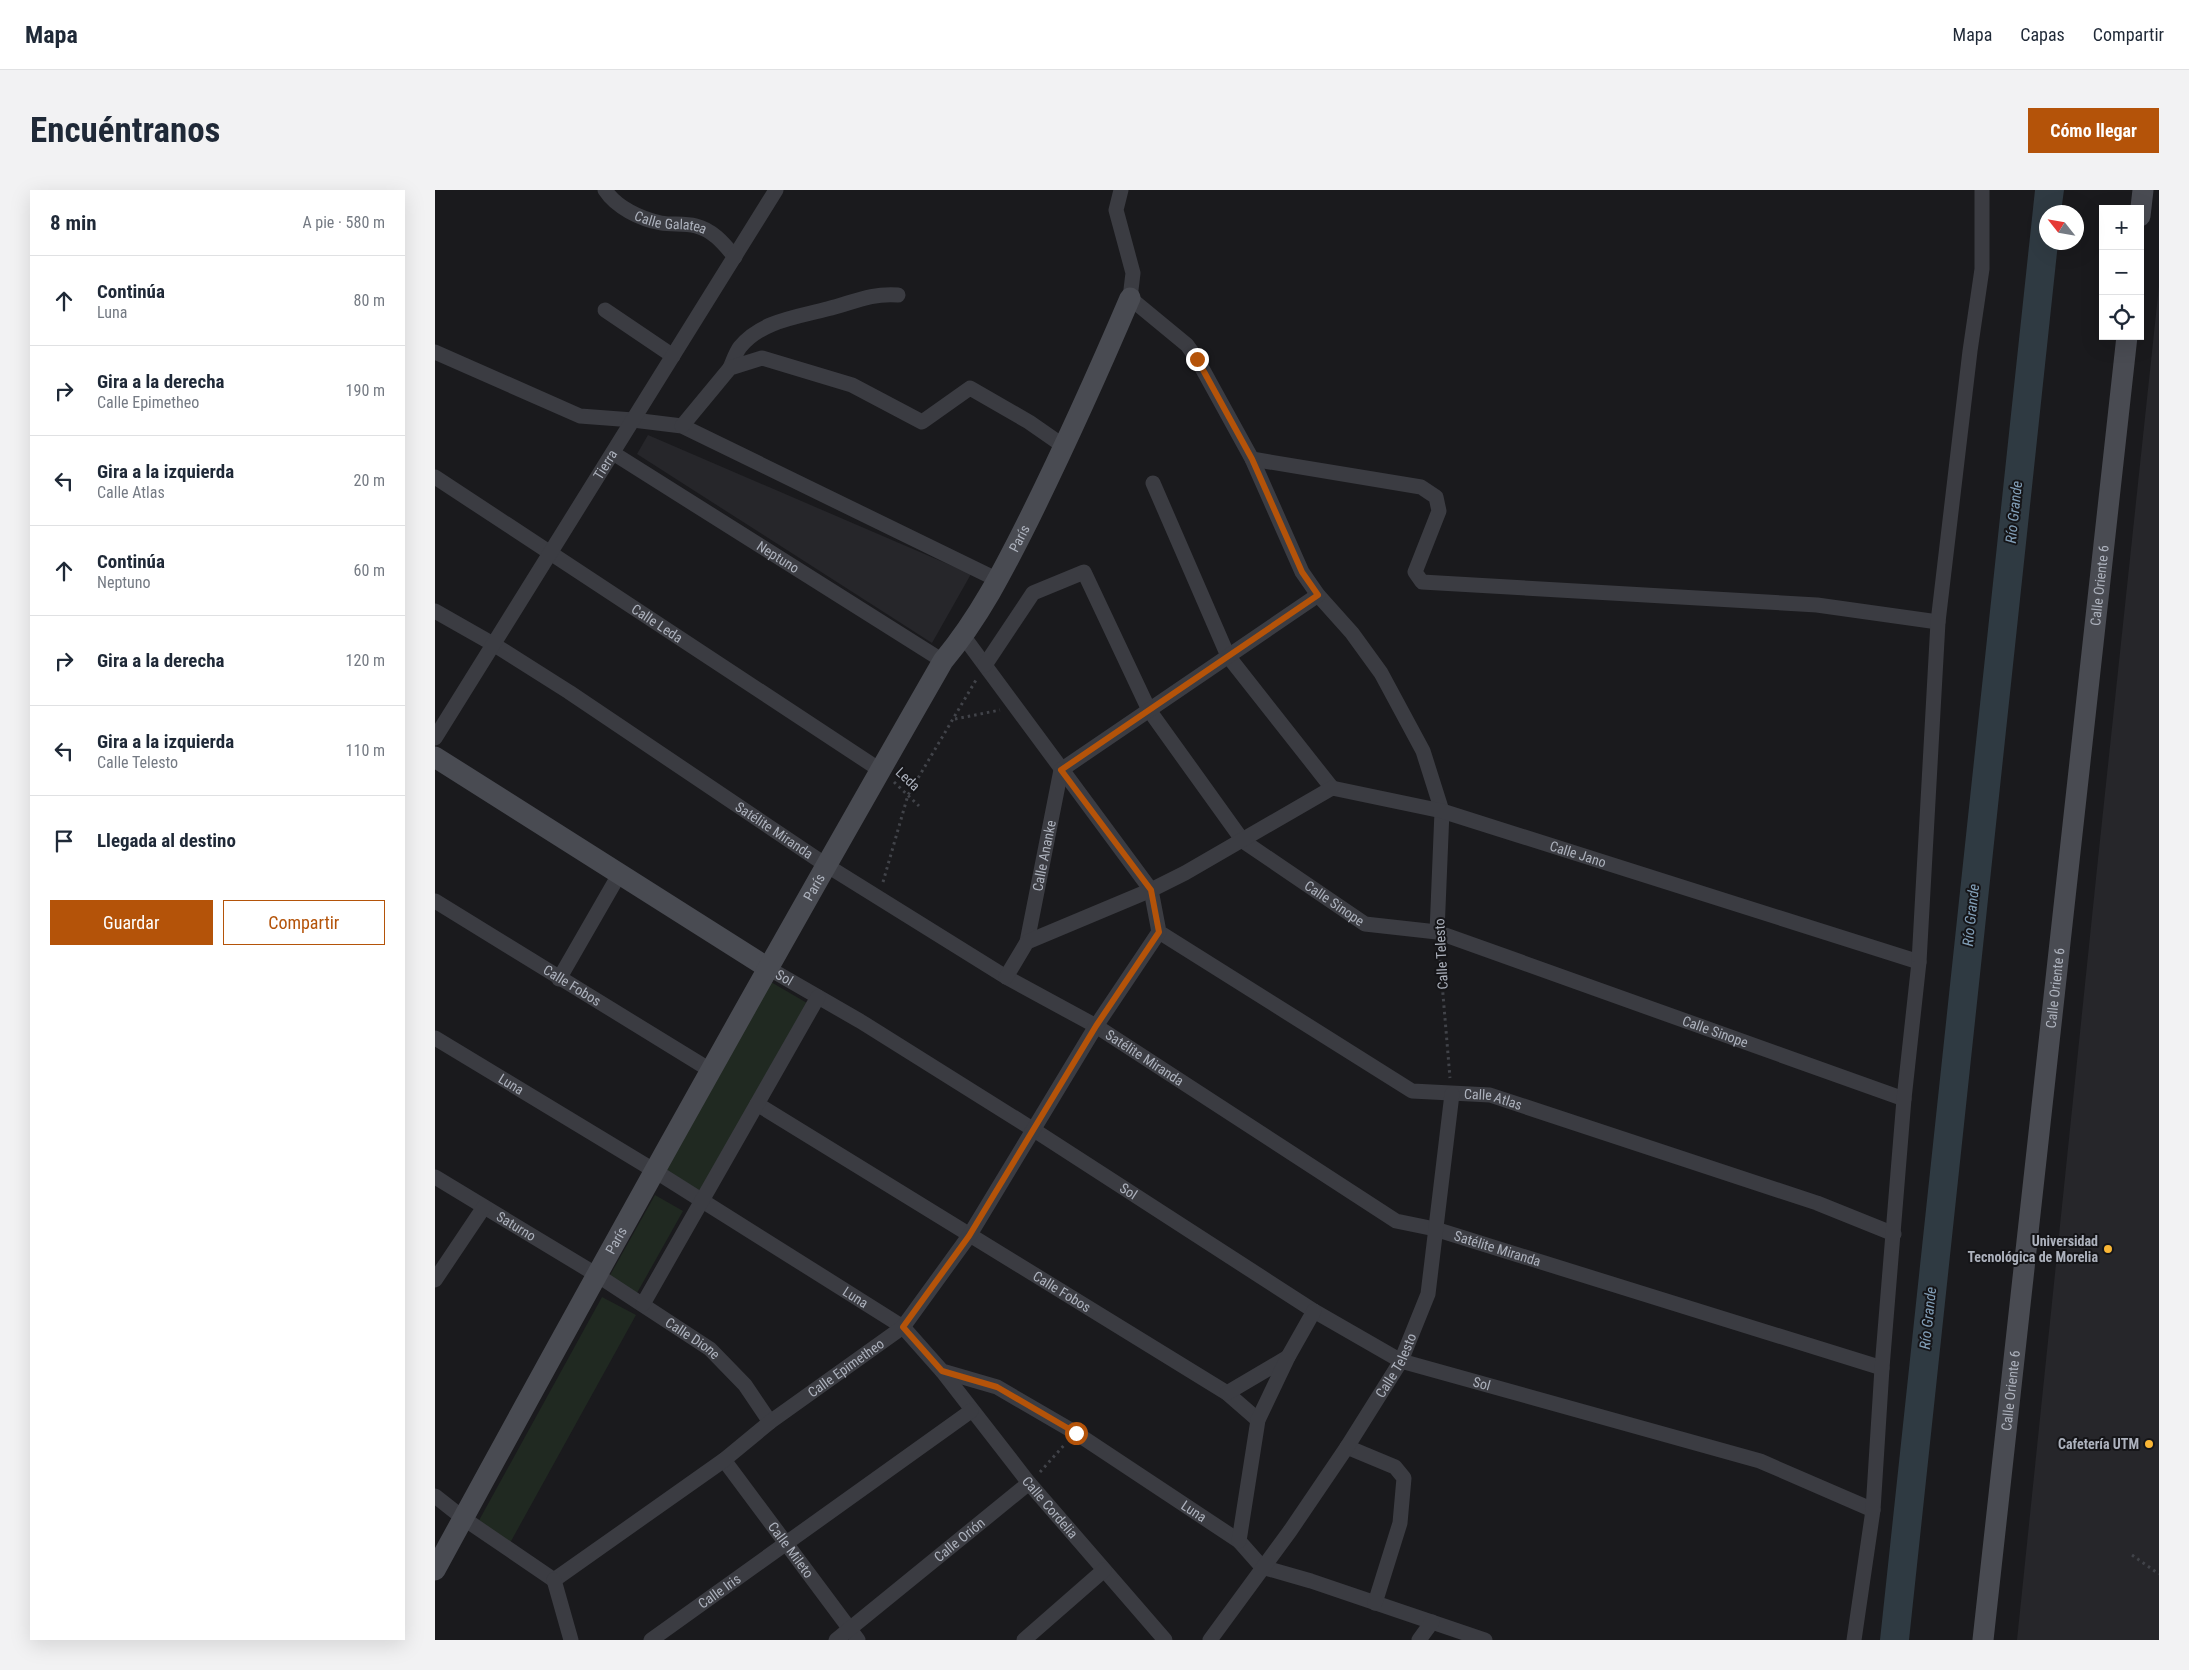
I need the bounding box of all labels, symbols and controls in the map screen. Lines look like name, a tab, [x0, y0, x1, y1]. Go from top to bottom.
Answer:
text: Mapa	[25, 21, 78, 49]
text: Mapa	[1953, 24, 1992, 45]
text: Capas	[2020, 24, 2065, 45]
text: Compartir	[2093, 24, 2164, 45]
button: Cómo llegar	[2028, 108, 2159, 153]
text: Encuéntranos	[30, 110, 221, 151]
north arrow	[2039, 205, 2084, 250]
map controls	[2099, 205, 2144, 340]
button: +	[2099, 205, 2144, 250]
street label: Calle Galatea	[632, 207, 709, 237]
text: 8 min	[50, 211, 97, 235]
text: A pie · 580 m	[302, 213, 385, 232]
button: −	[2099, 250, 2144, 295]
text: Continúa	[97, 280, 165, 303]
icon: ahead	[50, 287, 78, 315]
text: 80 m	[353, 291, 385, 310]
button: locate	[2099, 295, 2144, 340]
text: Luna	[97, 303, 127, 322]
route end	[1186, 348, 1209, 371]
text: Gira a la derecha	[97, 370, 224, 393]
icon: right	[50, 377, 78, 405]
text: 190 m	[346, 381, 385, 400]
text: Calle Epimetheo	[97, 393, 199, 412]
street label: Tierra	[590, 447, 620, 482]
text: Gira a la izquierda	[97, 460, 234, 483]
icon: left	[50, 467, 78, 495]
text: 20 m	[353, 471, 385, 490]
water label: Río Grande	[2002, 480, 2026, 544]
text: Calle Atlas	[97, 483, 165, 502]
street label: París	[1006, 522, 1033, 555]
street label: Neptuno	[754, 538, 802, 576]
street label: Calle Oriente 6	[2087, 544, 2112, 627]
text: Continúa	[97, 550, 165, 573]
icon: ahead	[50, 557, 78, 585]
text: 60 m	[353, 561, 385, 580]
text: Neptuno	[97, 573, 151, 592]
street label: Calle Leda	[629, 601, 686, 646]
icon: right	[50, 647, 78, 675]
text: Gira a la derecha	[97, 649, 224, 672]
text: 120 m	[346, 651, 385, 670]
text: Gira a la izquierda	[97, 730, 234, 753]
icon: left	[50, 737, 78, 765]
text: 110 m	[346, 741, 385, 760]
text: Calle Telesto	[97, 753, 178, 772]
street label: Leda	[893, 764, 923, 794]
street label: Satélite Miranda	[732, 798, 816, 862]
street label: Calle Ananke	[1029, 818, 1059, 893]
icon: arrive	[50, 827, 78, 855]
text: Llegada al destino	[97, 829, 236, 852]
street label: Calle Jano	[1548, 838, 1608, 870]
street label: París	[800, 871, 828, 903]
street label: Calle Sinope	[1302, 877, 1368, 929]
water label: Río Grande	[1959, 883, 1983, 947]
button: Guardar	[50, 900, 213, 945]
button: Compartir	[223, 900, 385, 945]
street label: Calle Telesto	[1431, 918, 1451, 990]
street label: Calle Oriente 6	[2043, 947, 2067, 1029]
street label: Calle Fobos	[540, 962, 604, 1009]
street label: Sol	[773, 966, 796, 989]
street label: Calle Sinope	[1680, 1012, 1751, 1051]
street label: Satélite Miranda	[1103, 1026, 1187, 1089]
street label: Luna	[496, 1070, 527, 1098]
street label: Calle Atlas	[1464, 1086, 1524, 1113]
street label: Sol	[1117, 1180, 1140, 1203]
street label: Saturno	[494, 1208, 539, 1244]
street label: París	[602, 1224, 630, 1257]
street label: Satélite Miranda	[1452, 1227, 1543, 1269]
place label: Universidad Tecnológica de Morelia	[1967, 1233, 2098, 1265]
marker: Universidad Tecnológica de Morelia	[2102, 1243, 2114, 1255]
street label: Calle Fobos	[1030, 1268, 1094, 1315]
street label: Luna	[840, 1283, 871, 1311]
water label: Río Grande	[1916, 1286, 1940, 1350]
street label: Calle Dione	[662, 1314, 724, 1363]
street label: Calle Telesto	[1372, 1331, 1419, 1401]
street label: Calle Epimetheo	[805, 1335, 887, 1400]
street label: Calle Oriente 6	[1998, 1349, 2023, 1432]
street label: Sol	[1471, 1373, 1492, 1394]
route start	[1065, 1422, 1088, 1445]
place label: Cafetería UTM	[2058, 1436, 2139, 1452]
marker: Cafetería UTM	[2143, 1438, 2155, 1450]
street label: Calle Cordelia	[1019, 1473, 1081, 1542]
street label: Luna	[1178, 1497, 1209, 1525]
street label: Calle Orión	[931, 1514, 988, 1565]
street label: Calle Mileto	[765, 1519, 817, 1581]
street label: Calle Iris	[695, 1571, 744, 1612]

